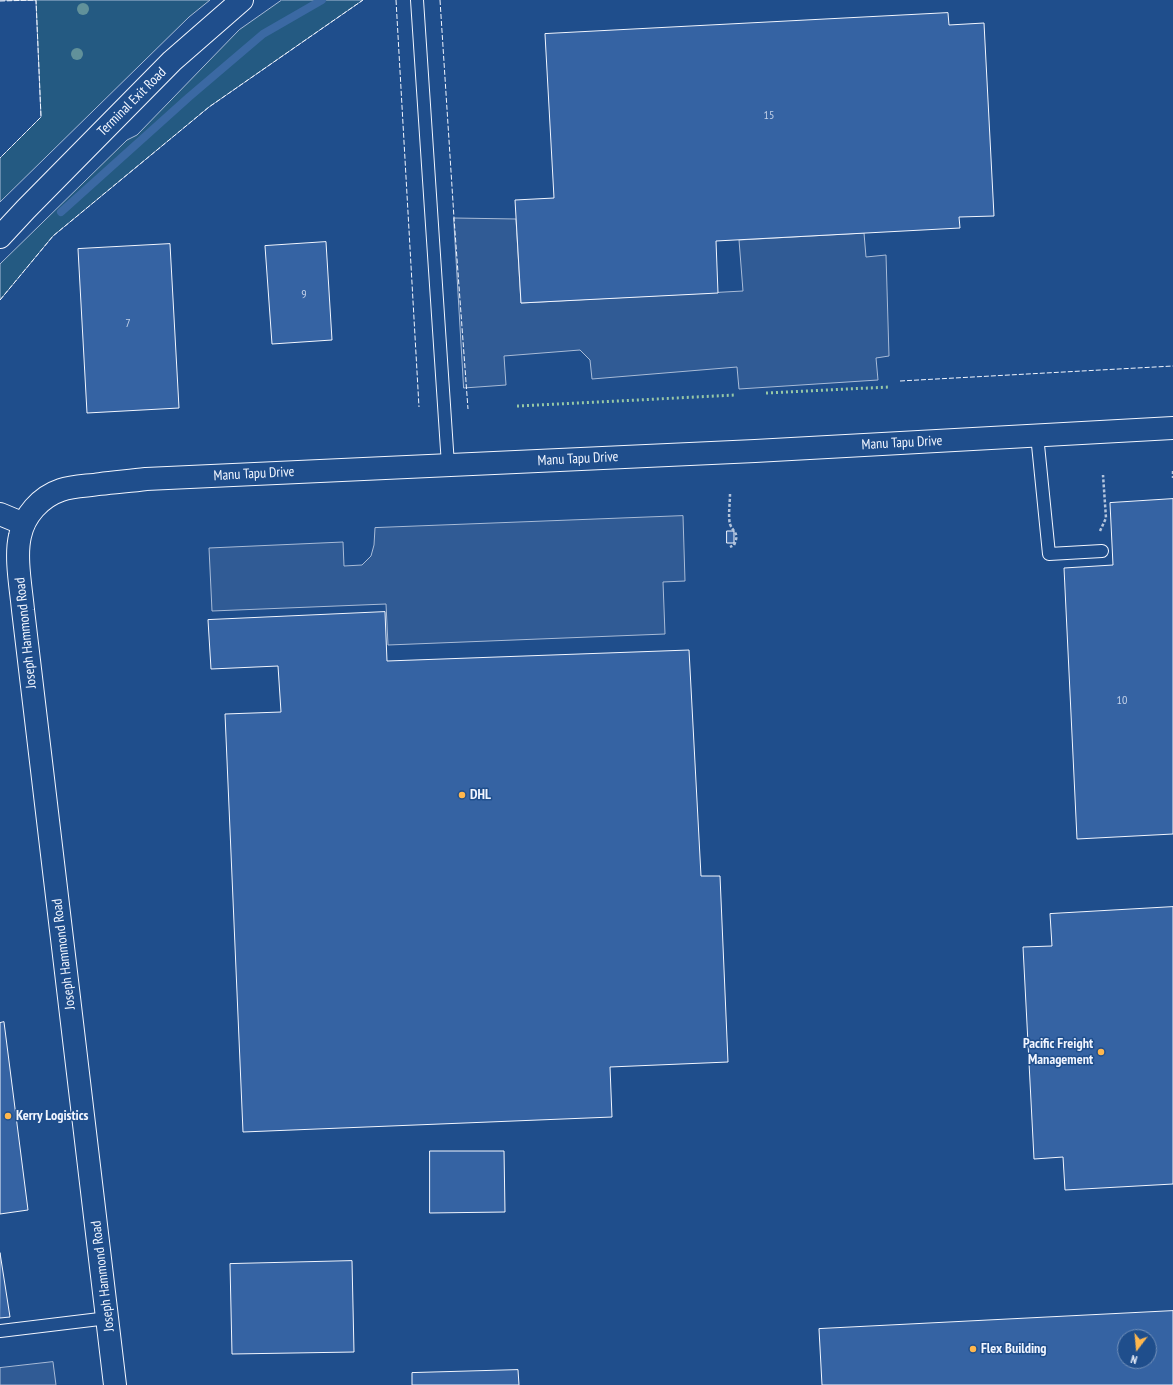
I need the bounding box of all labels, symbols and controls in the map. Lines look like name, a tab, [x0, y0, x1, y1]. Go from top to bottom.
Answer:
street label: Terminal Exit Road	[94, 64, 170, 140]
house number: 15	[764, 109, 774, 123]
house number: 9	[301, 288, 307, 302]
house number: 7	[125, 317, 131, 331]
street label: Manu Tapu Drive	[861, 432, 943, 454]
street label: Manu Tapu Drive	[537, 448, 619, 470]
street label: Manu Tapu Drive	[213, 463, 295, 485]
street label: Joseph Hammond Road	[12, 577, 40, 689]
house number: 10	[1117, 694, 1127, 708]
place label: DHL	[470, 787, 491, 803]
marker: DHL	[457, 790, 467, 800]
street label: Joseph Hammond Road	[49, 898, 79, 1010]
place label: Pacific Freight Management	[1023, 1036, 1093, 1068]
marker: Pacific Freight Management	[1096, 1047, 1106, 1057]
place label: Kerry Logistics	[16, 1108, 88, 1124]
marker: Kerry Logistics	[3, 1111, 13, 1121]
street label: Joseph Hammond Road	[88, 1220, 118, 1332]
north arrow	[1117, 1329, 1157, 1369]
place label: Flex Building	[981, 1341, 1047, 1357]
marker: Flex Building	[968, 1344, 978, 1354]
text: N	[1129, 1352, 1139, 1367]

